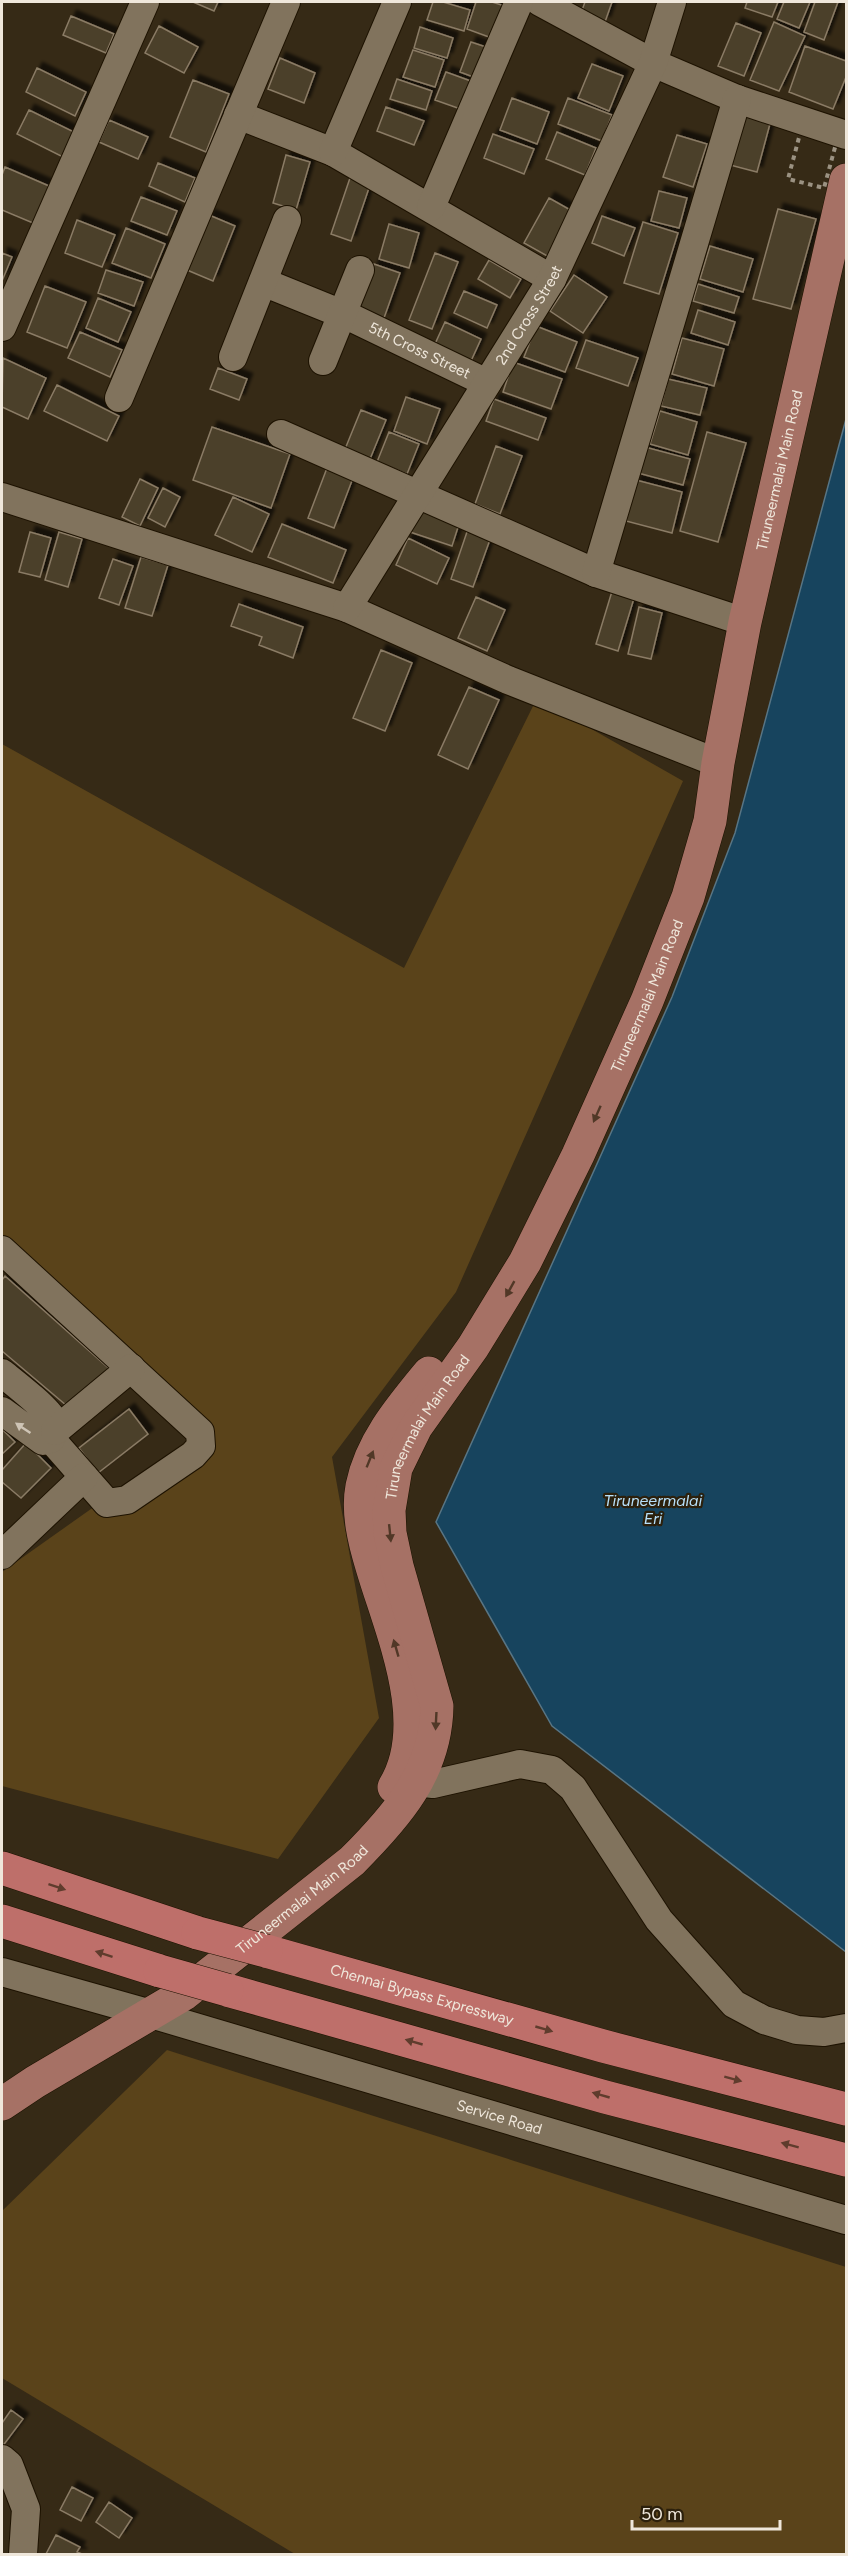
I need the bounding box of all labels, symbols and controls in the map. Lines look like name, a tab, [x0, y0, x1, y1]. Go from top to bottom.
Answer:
street label: 2nd Cross Street	[492, 262, 566, 368]
street label: 5th Cross Street	[366, 318, 474, 383]
street label: Tiruneermalai Main Road	[753, 388, 807, 552]
street label: Tiruneermalai Main Road	[607, 917, 687, 1075]
one-way arrow	[592, 1105, 601, 1122]
one-way arrow	[505, 1280, 515, 1297]
street label: Tiruneermalai Main Road	[382, 1351, 474, 1501]
one-way arrow	[16, 1422, 32, 1434]
one-way arrow	[365, 1450, 375, 1468]
water label: Tiruneermalai Eri	[604, 1491, 703, 1528]
one-way arrow	[386, 1524, 395, 1543]
one-way arrow	[390, 1639, 400, 1657]
one-way arrow	[432, 1712, 441, 1731]
street label: Tiruneermalai Main Road	[233, 1841, 372, 1958]
one-way arrow	[48, 1882, 66, 1892]
one-way arrow	[95, 1948, 113, 1958]
street label: Chennai Bypass Expressway	[328, 1961, 516, 2029]
one-way arrow	[536, 2025, 554, 2034]
one-way arrow	[405, 2037, 423, 2047]
one-way arrow	[724, 2075, 742, 2085]
one-way arrow	[592, 2090, 611, 2100]
street label: Service Road	[454, 2096, 544, 2138]
one-way arrow	[781, 2140, 799, 2149]
scale bar	[632, 2493, 780, 2531]
text: 50 m	[641, 2503, 683, 2525]

